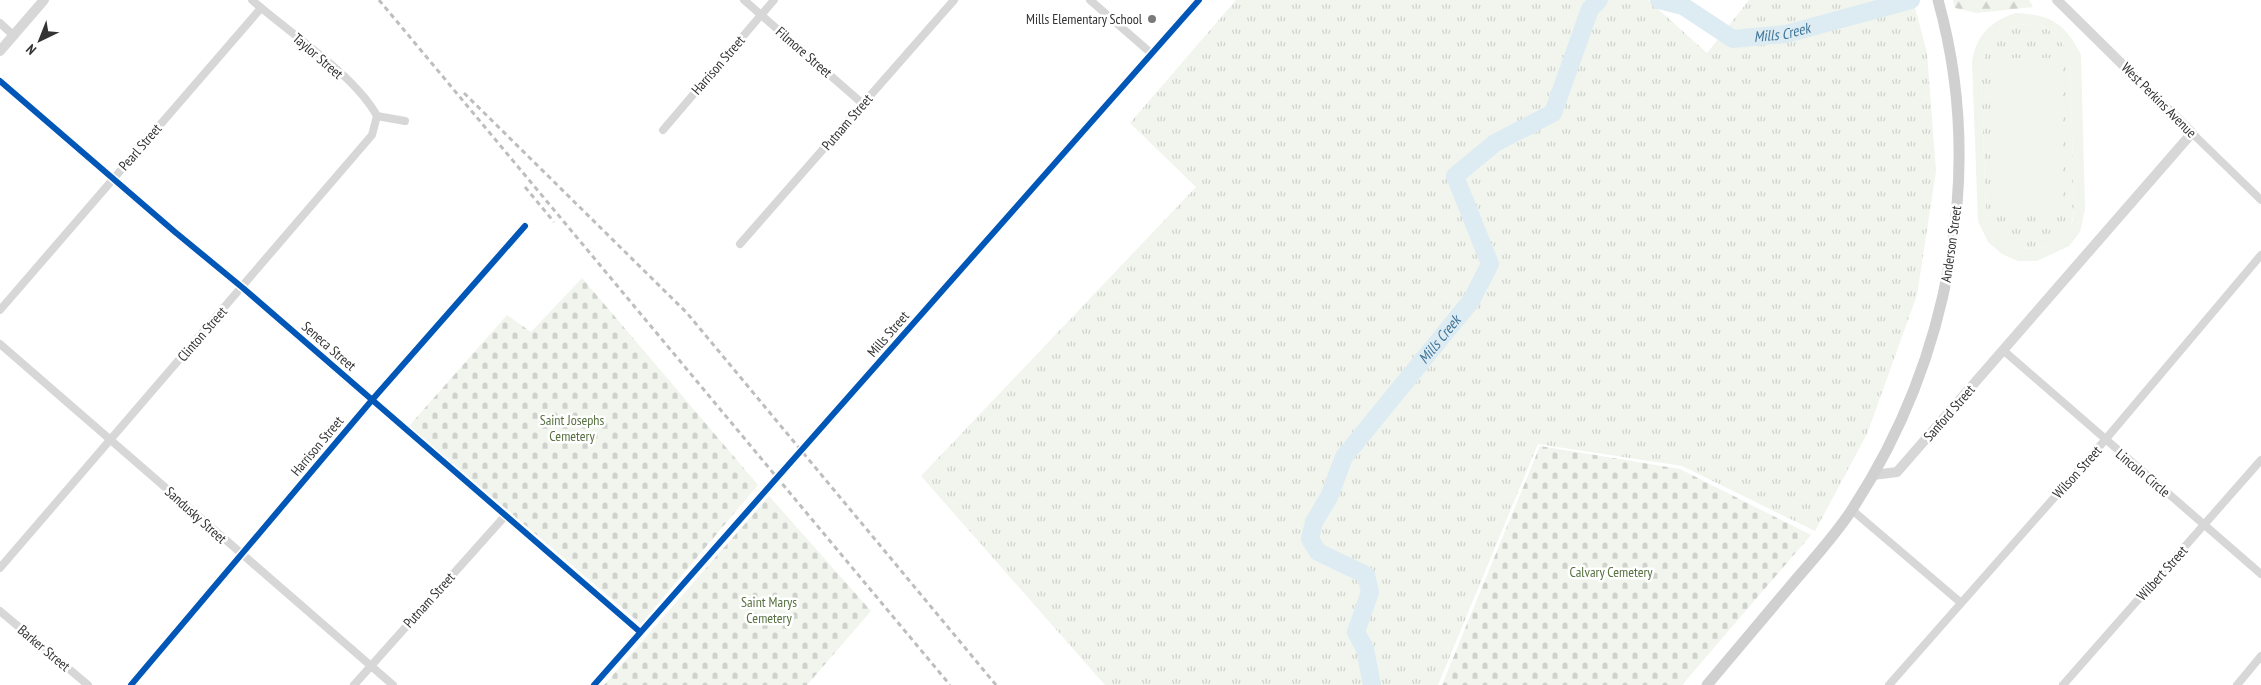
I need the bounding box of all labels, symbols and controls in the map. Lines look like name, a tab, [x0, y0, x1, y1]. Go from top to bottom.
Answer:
place label: Mills Elementary School	[1026, 10, 1143, 28]
marker: Mills Elementary School	[1146, 13, 1158, 25]
north arrow	[15, 15, 65, 65]
water label: Mills Creek	[1753, 17, 1814, 46]
street label: Filmore Street	[772, 23, 836, 81]
street label: Taylor Street	[289, 29, 347, 83]
street label: Harrison Street	[687, 32, 749, 98]
text: N	[22, 40, 40, 59]
street label: West Perkins Avenue	[2118, 59, 2201, 142]
street label: Putnam Street	[818, 90, 876, 154]
street label: Pearl Street	[115, 120, 165, 174]
street label: Anderson Street	[1937, 204, 1965, 284]
street label: Clinton Street	[173, 303, 231, 365]
street label: Mills Street	[863, 307, 913, 361]
water label: Mills Creek	[1414, 309, 1466, 367]
street label: Seneca Street	[298, 318, 360, 375]
street label: Sanford Street	[1920, 381, 1979, 445]
park label: Saint Josephs Cemetery	[540, 411, 605, 445]
street label: Harrison Street	[287, 412, 347, 480]
street label: Wilson Street	[2049, 442, 2105, 502]
street label: Lincoln Circle	[2112, 445, 2174, 501]
street label: Sandusky Street	[161, 483, 231, 547]
street label: Wilbert Street	[2133, 542, 2191, 604]
park label: Calvary Cemetery	[1569, 563, 1653, 581]
street label: Putnam Street	[399, 568, 459, 632]
park label: Saint Marys Cemetery	[741, 593, 797, 627]
street label: Barker Street	[14, 621, 74, 675]

